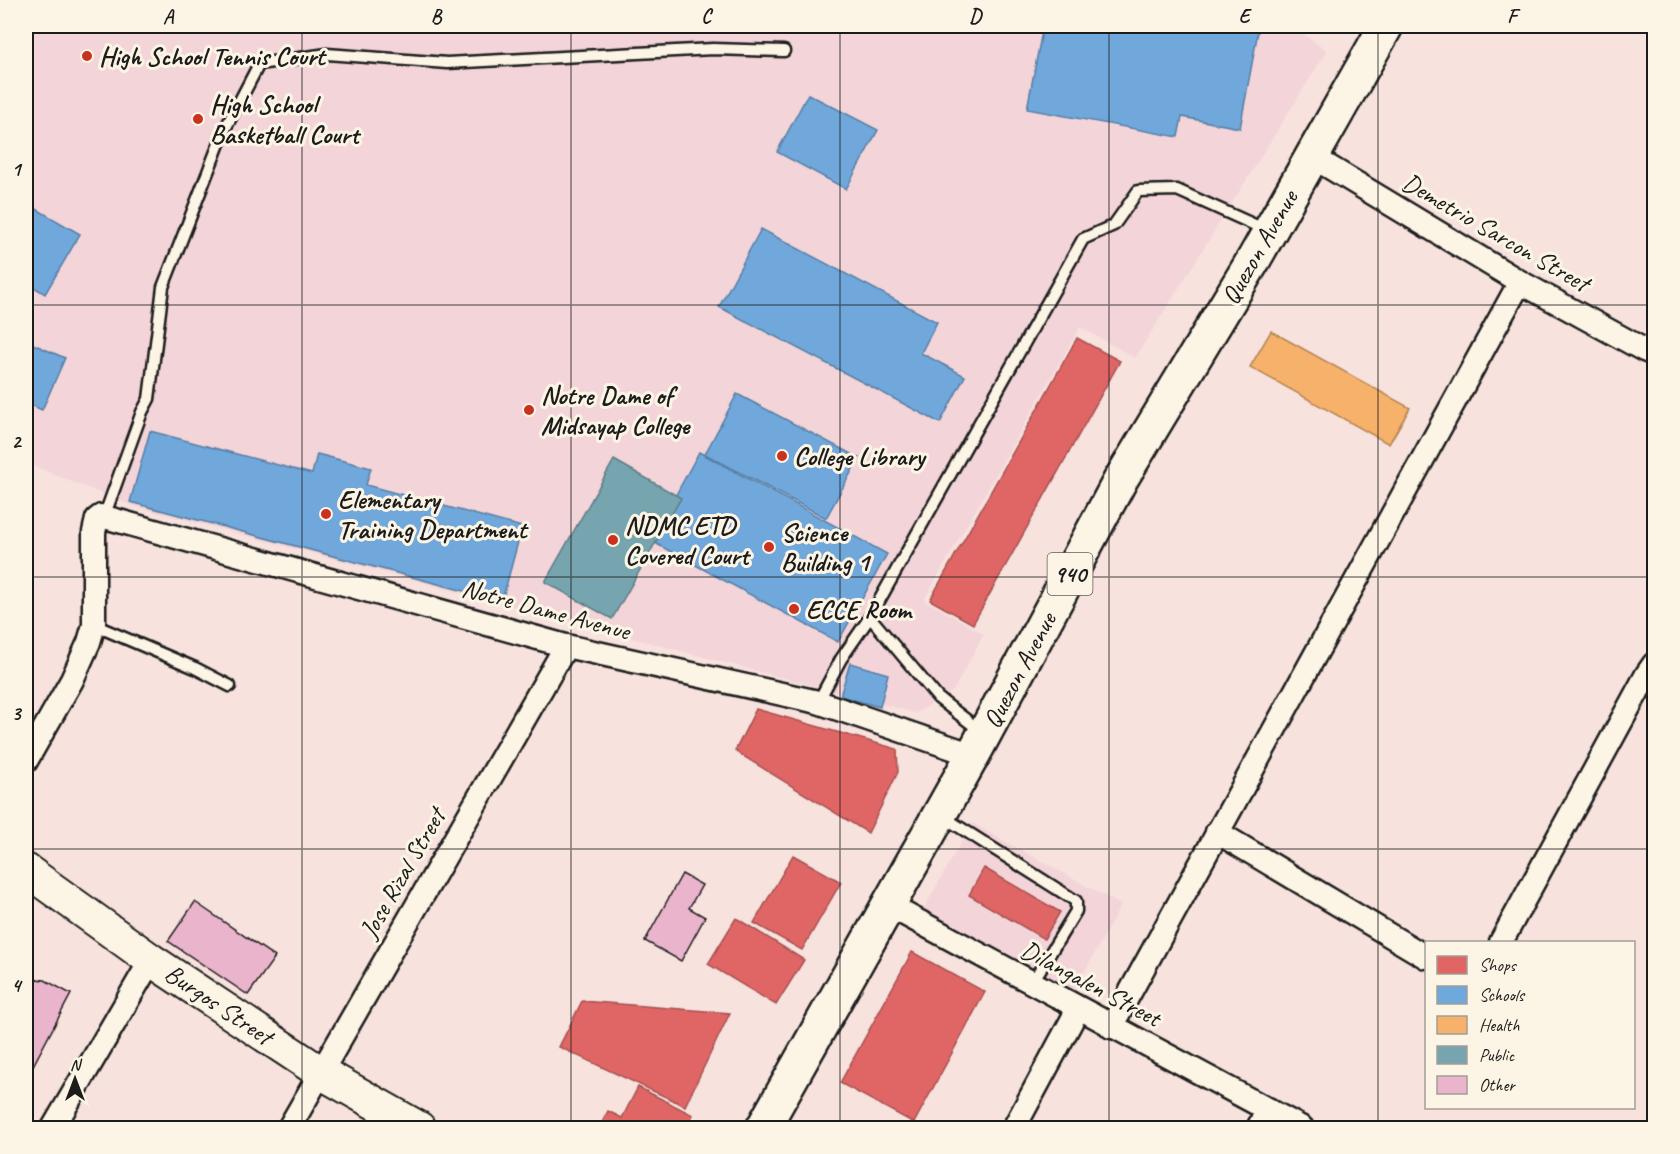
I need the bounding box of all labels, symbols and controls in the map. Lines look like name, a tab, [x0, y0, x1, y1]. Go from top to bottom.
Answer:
text: A	[163, 4, 175, 29]
text: B	[431, 4, 443, 29]
text: C	[701, 4, 713, 29]
text: D	[969, 4, 983, 29]
text: E	[1239, 4, 1253, 29]
text: F	[1507, 4, 1521, 29]
place label: High School Tennis Court	[99, 40, 327, 73]
marker: High School Tennis Court	[80, 49, 94, 63]
place label: High School Basketball Court	[210, 88, 362, 151]
marker: High School Basketball Court	[191, 112, 205, 126]
text: 1	[12, 157, 23, 182]
street label: Demetrio Sarcon Street	[1396, 166, 1598, 301]
street label: Quezon Avenue	[1214, 183, 1306, 310]
place label: Notre Dame of Midsayap College	[541, 379, 692, 442]
marker: Notre Dame of Midsayap College	[522, 403, 536, 417]
text: 2	[12, 429, 23, 454]
place label: College Library	[794, 440, 928, 473]
marker: College Library	[775, 449, 789, 463]
place label: Elementary Training Department	[338, 483, 529, 546]
marker: Elementary Training Department	[319, 507, 333, 521]
place label: NDMC ETD Covered Court	[625, 509, 752, 572]
place label: Science Building 1	[781, 516, 872, 579]
marker: NDMC ETD Covered Court	[606, 533, 620, 547]
marker: Science Building 1	[762, 540, 776, 554]
road number: 940	[1048, 553, 1092, 595]
street label: Notre Dame Avenue	[458, 571, 636, 648]
place label: ECCE Room	[806, 593, 913, 626]
marker: ECCE Room	[787, 602, 801, 616]
street label: Quezon Avenue	[975, 605, 1064, 734]
text: 3	[12, 701, 23, 726]
street label: Jose Rizal Street	[351, 800, 454, 946]
street label: Dilangalen Street	[1015, 933, 1168, 1035]
legend	[1425, 941, 1635, 1109]
text: Shops	[1479, 954, 1518, 976]
street label: Burgos Street	[159, 956, 282, 1054]
text: 4	[12, 973, 24, 998]
text: Schools	[1479, 984, 1526, 1006]
text: Health	[1479, 1014, 1520, 1036]
text: Public	[1479, 1044, 1516, 1066]
north arrow	[45, 1049, 105, 1109]
text: N	[70, 1055, 83, 1075]
text: Other	[1479, 1074, 1516, 1096]

